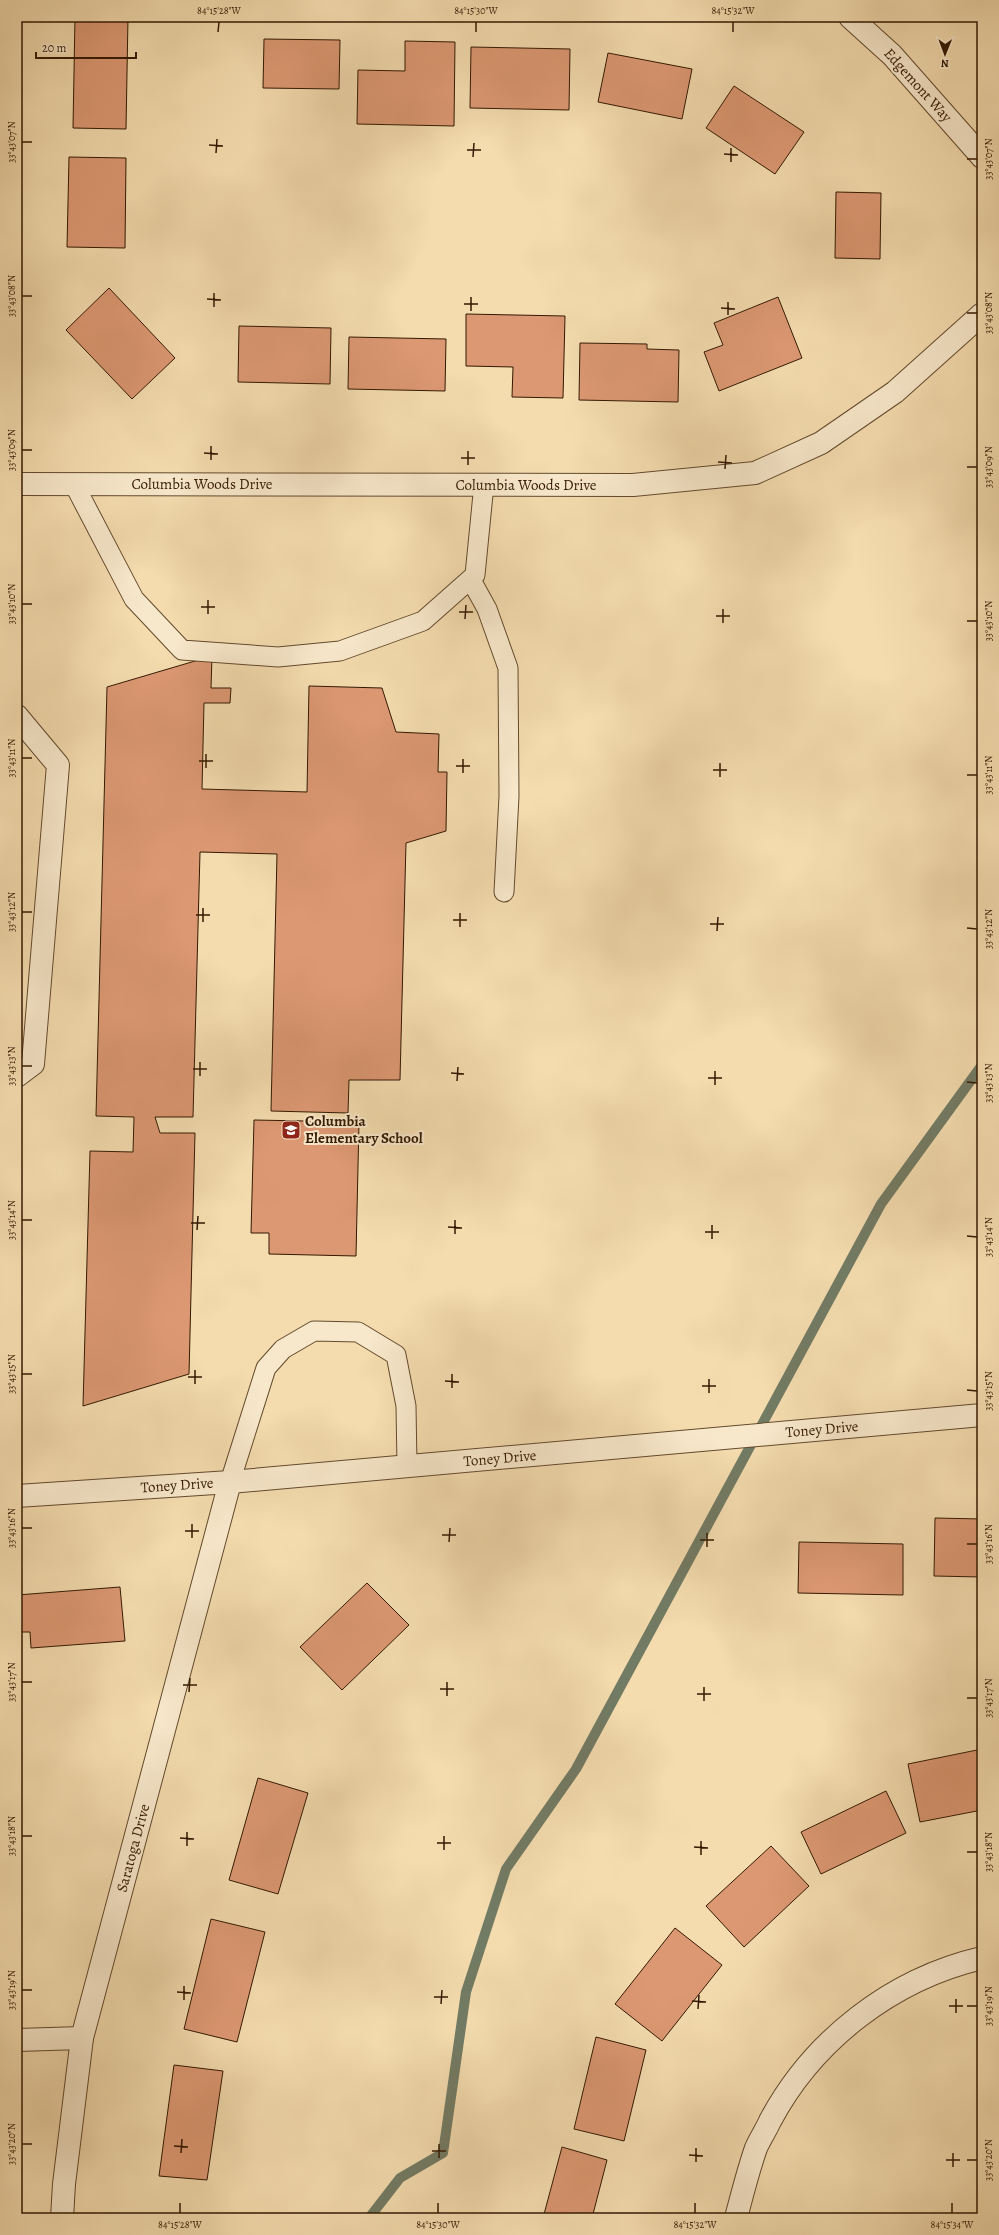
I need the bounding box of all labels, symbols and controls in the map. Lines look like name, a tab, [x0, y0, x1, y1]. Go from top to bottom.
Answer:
text: 84°15'28"W	[197, 4, 242, 17]
text: 84°15'30"W	[454, 4, 499, 17]
text: 84°15'32"W	[711, 4, 755, 17]
scale bar	[36, 34, 136, 60]
north arrow	[925, 34, 965, 74]
text: 20 m	[42, 40, 66, 56]
street label: Edgemont Way	[879, 44, 957, 126]
text: N	[941, 56, 949, 71]
text: 33°43'07"N	[5, 121, 18, 163]
text: 33°43'07"N	[982, 138, 995, 180]
text: 33°43'08"N	[5, 275, 18, 317]
text: 33°43'08"N	[982, 292, 995, 334]
text: 33°43'09"N	[5, 429, 18, 471]
text: 33°43'09"N	[982, 446, 995, 488]
street label: Columbia Woods Drive	[131, 474, 273, 494]
street label: Columbia Woods Drive	[455, 475, 597, 495]
text: 33°43'10"N	[5, 584, 18, 624]
text: 33°43'10"N	[982, 601, 995, 641]
text: 33°43'11"N	[5, 739, 18, 777]
text: 33°43'11"N	[982, 756, 995, 794]
text: 33°43'12"N	[5, 892, 18, 932]
text: 33°43'12"N	[982, 909, 995, 949]
text: 33°43'13"N	[5, 1046, 18, 1086]
text: 33°43'13"N	[982, 1063, 995, 1103]
place label: Columbia Elementary School	[305, 1111, 423, 1148]
school or university icon: Columbia Elementary School	[280, 1119, 302, 1141]
text: 33°43'14"N	[5, 1200, 18, 1240]
text: 33°43'14"N	[982, 1217, 995, 1257]
text: 33°43'15"N	[5, 1354, 18, 1394]
text: 33°43'15"N	[982, 1371, 995, 1411]
street label: Toney Drive	[785, 1416, 860, 1442]
street label: Toney Drive	[463, 1445, 538, 1471]
street label: Toney Drive	[140, 1472, 214, 1498]
text: 33°43'16"N	[5, 1508, 18, 1548]
text: 33°43'16"N	[982, 1524, 995, 1564]
text: 33°43'17"N	[5, 1662, 18, 1702]
text: 33°43'17"N	[982, 1678, 995, 1718]
street label: Saratoga Drive	[112, 1801, 154, 1894]
text: 33°43'18"N	[5, 1816, 18, 1856]
text: 33°43'18"N	[982, 1832, 995, 1872]
text: 33°43'19"N	[5, 1970, 18, 2010]
text: 33°43'19"N	[982, 1986, 995, 2026]
text: 33°43'20"N	[5, 2123, 18, 2165]
text: 33°43'20"N	[982, 2139, 995, 2181]
text: 84°15'28"W	[158, 2218, 203, 2231]
text: 84°15'30"W	[416, 2218, 461, 2231]
text: 84°15'32"W	[673, 2218, 717, 2231]
text: 84°15'34"W	[931, 2218, 974, 2231]

